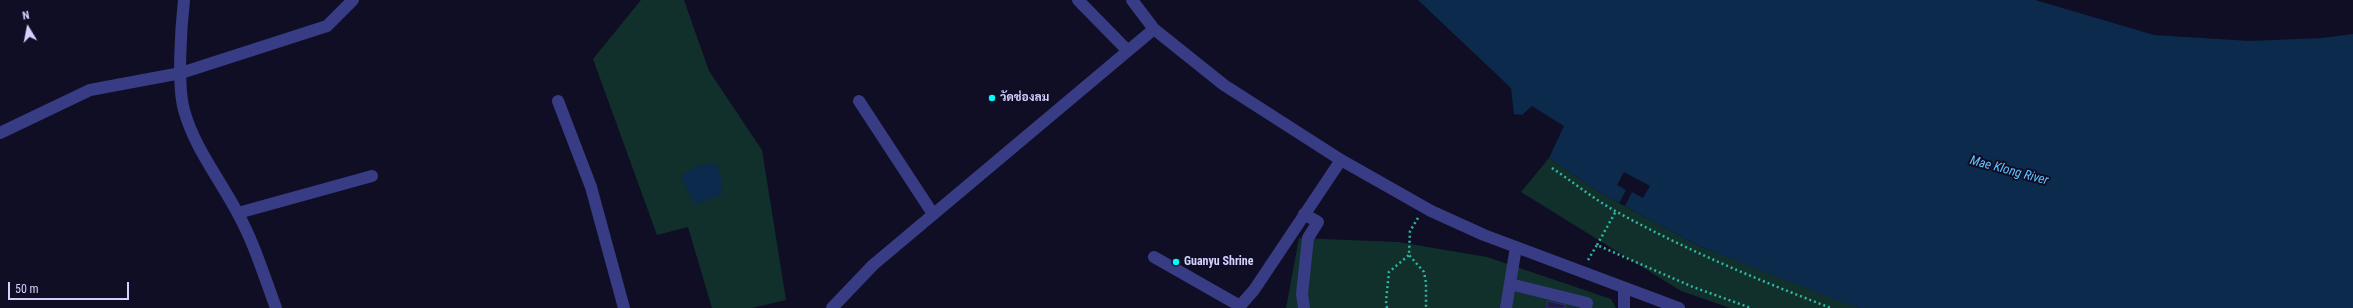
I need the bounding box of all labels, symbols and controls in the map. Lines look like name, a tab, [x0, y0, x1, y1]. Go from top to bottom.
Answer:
north arrow	[8, 8, 48, 48]
text: N	[21, 9, 30, 23]
place label: วัดช่องลม	[1000, 91, 1049, 105]
marker: วัดช่องลม	[987, 93, 997, 103]
water label: Mae Klong River	[1968, 153, 2050, 189]
place label: Guanyu Shrine	[1184, 255, 1254, 269]
marker: Guanyu Shrine	[1171, 257, 1181, 267]
scale bar	[10, 274, 131, 300]
text: 50 m	[15, 282, 39, 296]

